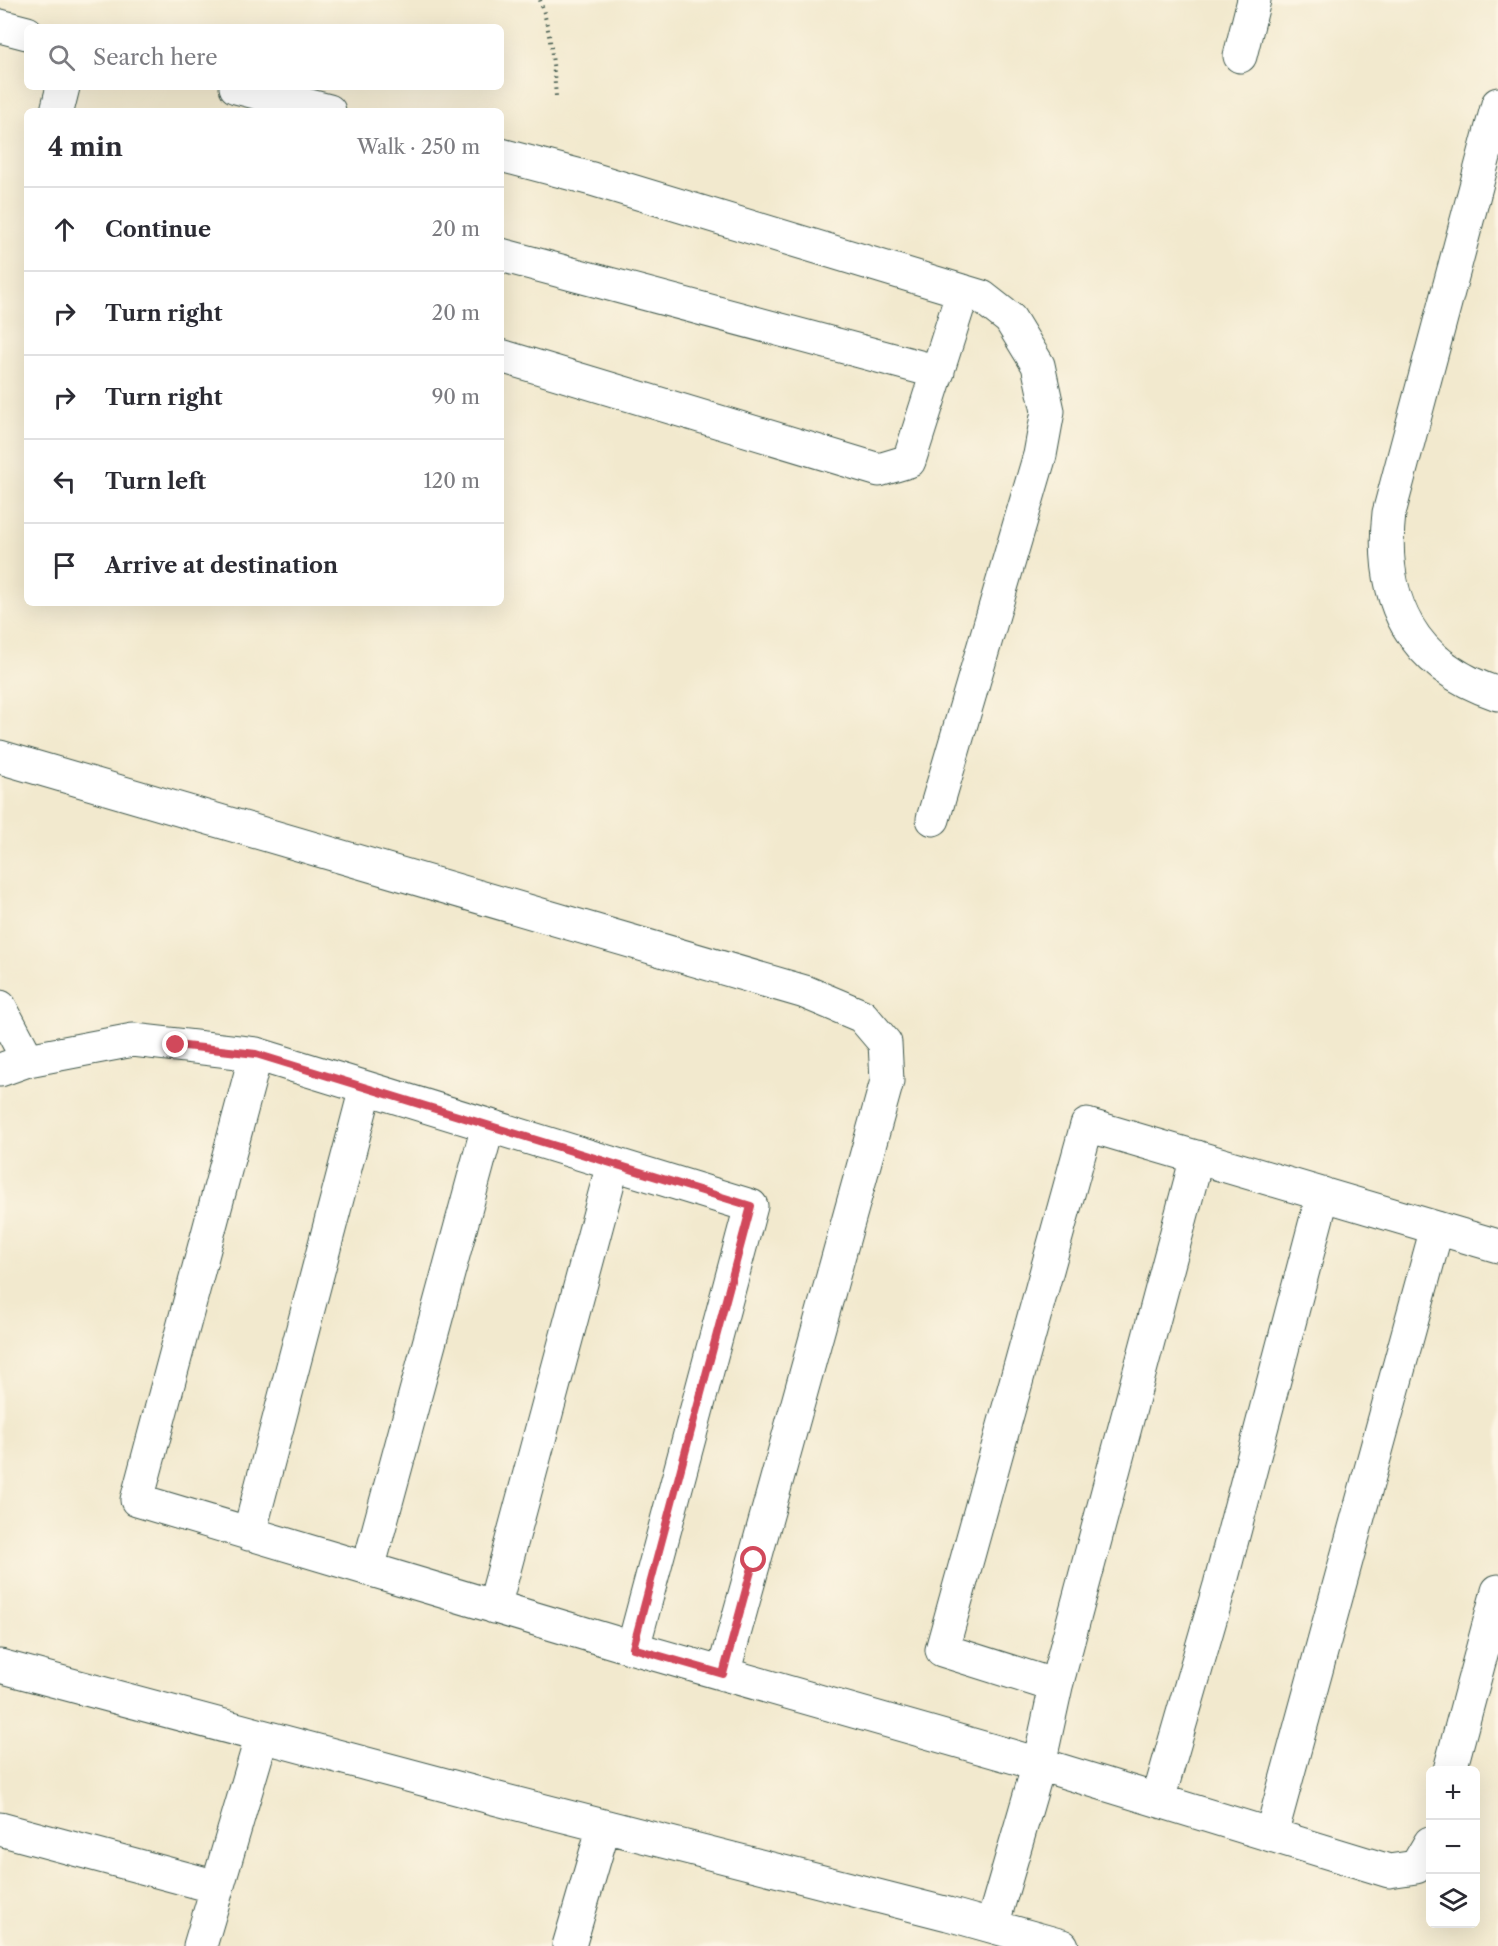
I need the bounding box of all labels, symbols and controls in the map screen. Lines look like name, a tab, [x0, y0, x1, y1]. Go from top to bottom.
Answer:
search box	[24, 24, 504, 90]
icon: search	[45, 41, 78, 74]
text: Search here	[93, 44, 218, 71]
text: 4 min	[48, 131, 123, 163]
text: Walk · 250 m	[357, 135, 480, 159]
icon: ahead	[48, 213, 81, 246]
text: Continue	[105, 216, 211, 243]
text: 20 m	[432, 217, 480, 241]
icon: right	[48, 297, 81, 330]
text: Turn right	[105, 300, 223, 327]
text: 20 m	[432, 301, 480, 325]
icon: right	[48, 381, 81, 414]
text: Turn right	[105, 384, 223, 411]
text: 90 m	[432, 385, 480, 409]
icon: left	[48, 465, 81, 498]
text: Turn left	[105, 468, 206, 495]
text: 120 m	[423, 469, 480, 493]
icon: arrive	[48, 549, 81, 582]
text: Arrive at destination	[105, 552, 338, 579]
route end	[162, 1031, 188, 1057]
route start	[740, 1546, 766, 1572]
map controls	[1426, 1766, 1480, 1928]
button: +	[1426, 1766, 1480, 1820]
button: −	[1426, 1820, 1480, 1874]
button: layers	[1426, 1874, 1480, 1928]

